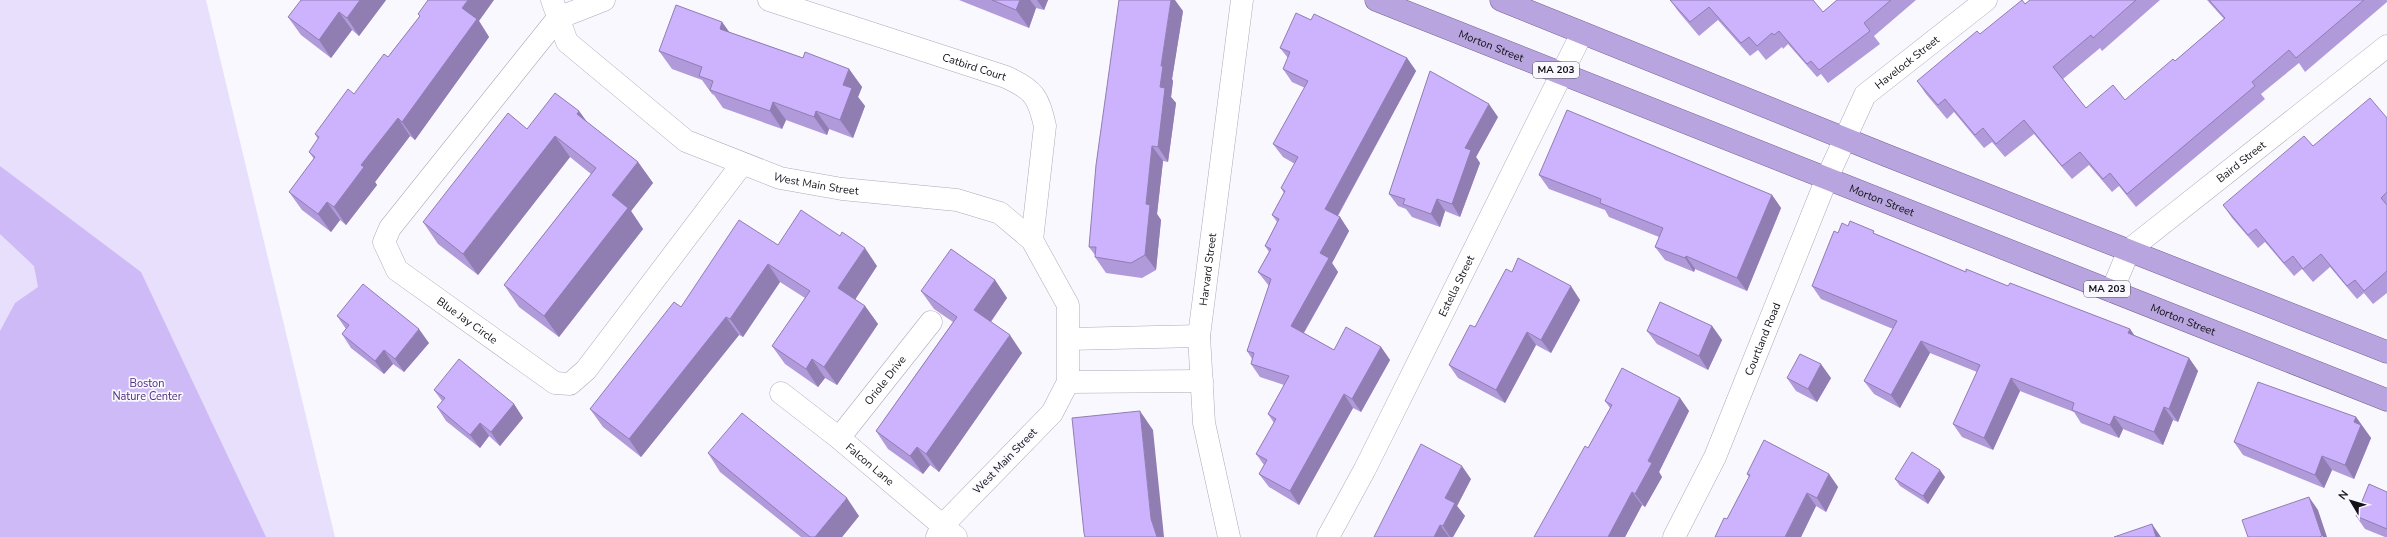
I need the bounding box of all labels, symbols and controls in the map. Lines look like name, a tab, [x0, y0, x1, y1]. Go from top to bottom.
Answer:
street label: Morton Street	[1457, 26, 1526, 65]
street label: Havelock Street	[1871, 32, 1942, 92]
street label: Catbird Court	[941, 49, 1008, 84]
road number: MA 203	[1533, 62, 1579, 78]
street label: Baird Street	[2213, 137, 2269, 186]
street label: West Main Street	[771, 169, 860, 198]
street label: Morton Street	[1847, 181, 1917, 220]
street label: Harvard Street	[1195, 232, 1220, 307]
street label: Estella Street	[1435, 253, 1478, 319]
road number: MA 203	[2084, 281, 2130, 297]
street label: Blue Jay Circle	[434, 293, 501, 347]
street label: Courtland Road	[1741, 300, 1784, 378]
street label: Morton Street	[2148, 300, 2218, 339]
street label: Oriole Drive	[861, 352, 909, 408]
park label: Boston Nature Center	[112, 376, 182, 404]
street label: West Main Street	[970, 425, 1040, 497]
street label: Falcon Lane	[843, 439, 897, 489]
north arrow	[2331, 481, 2371, 521]
text: N	[2335, 487, 2352, 503]

